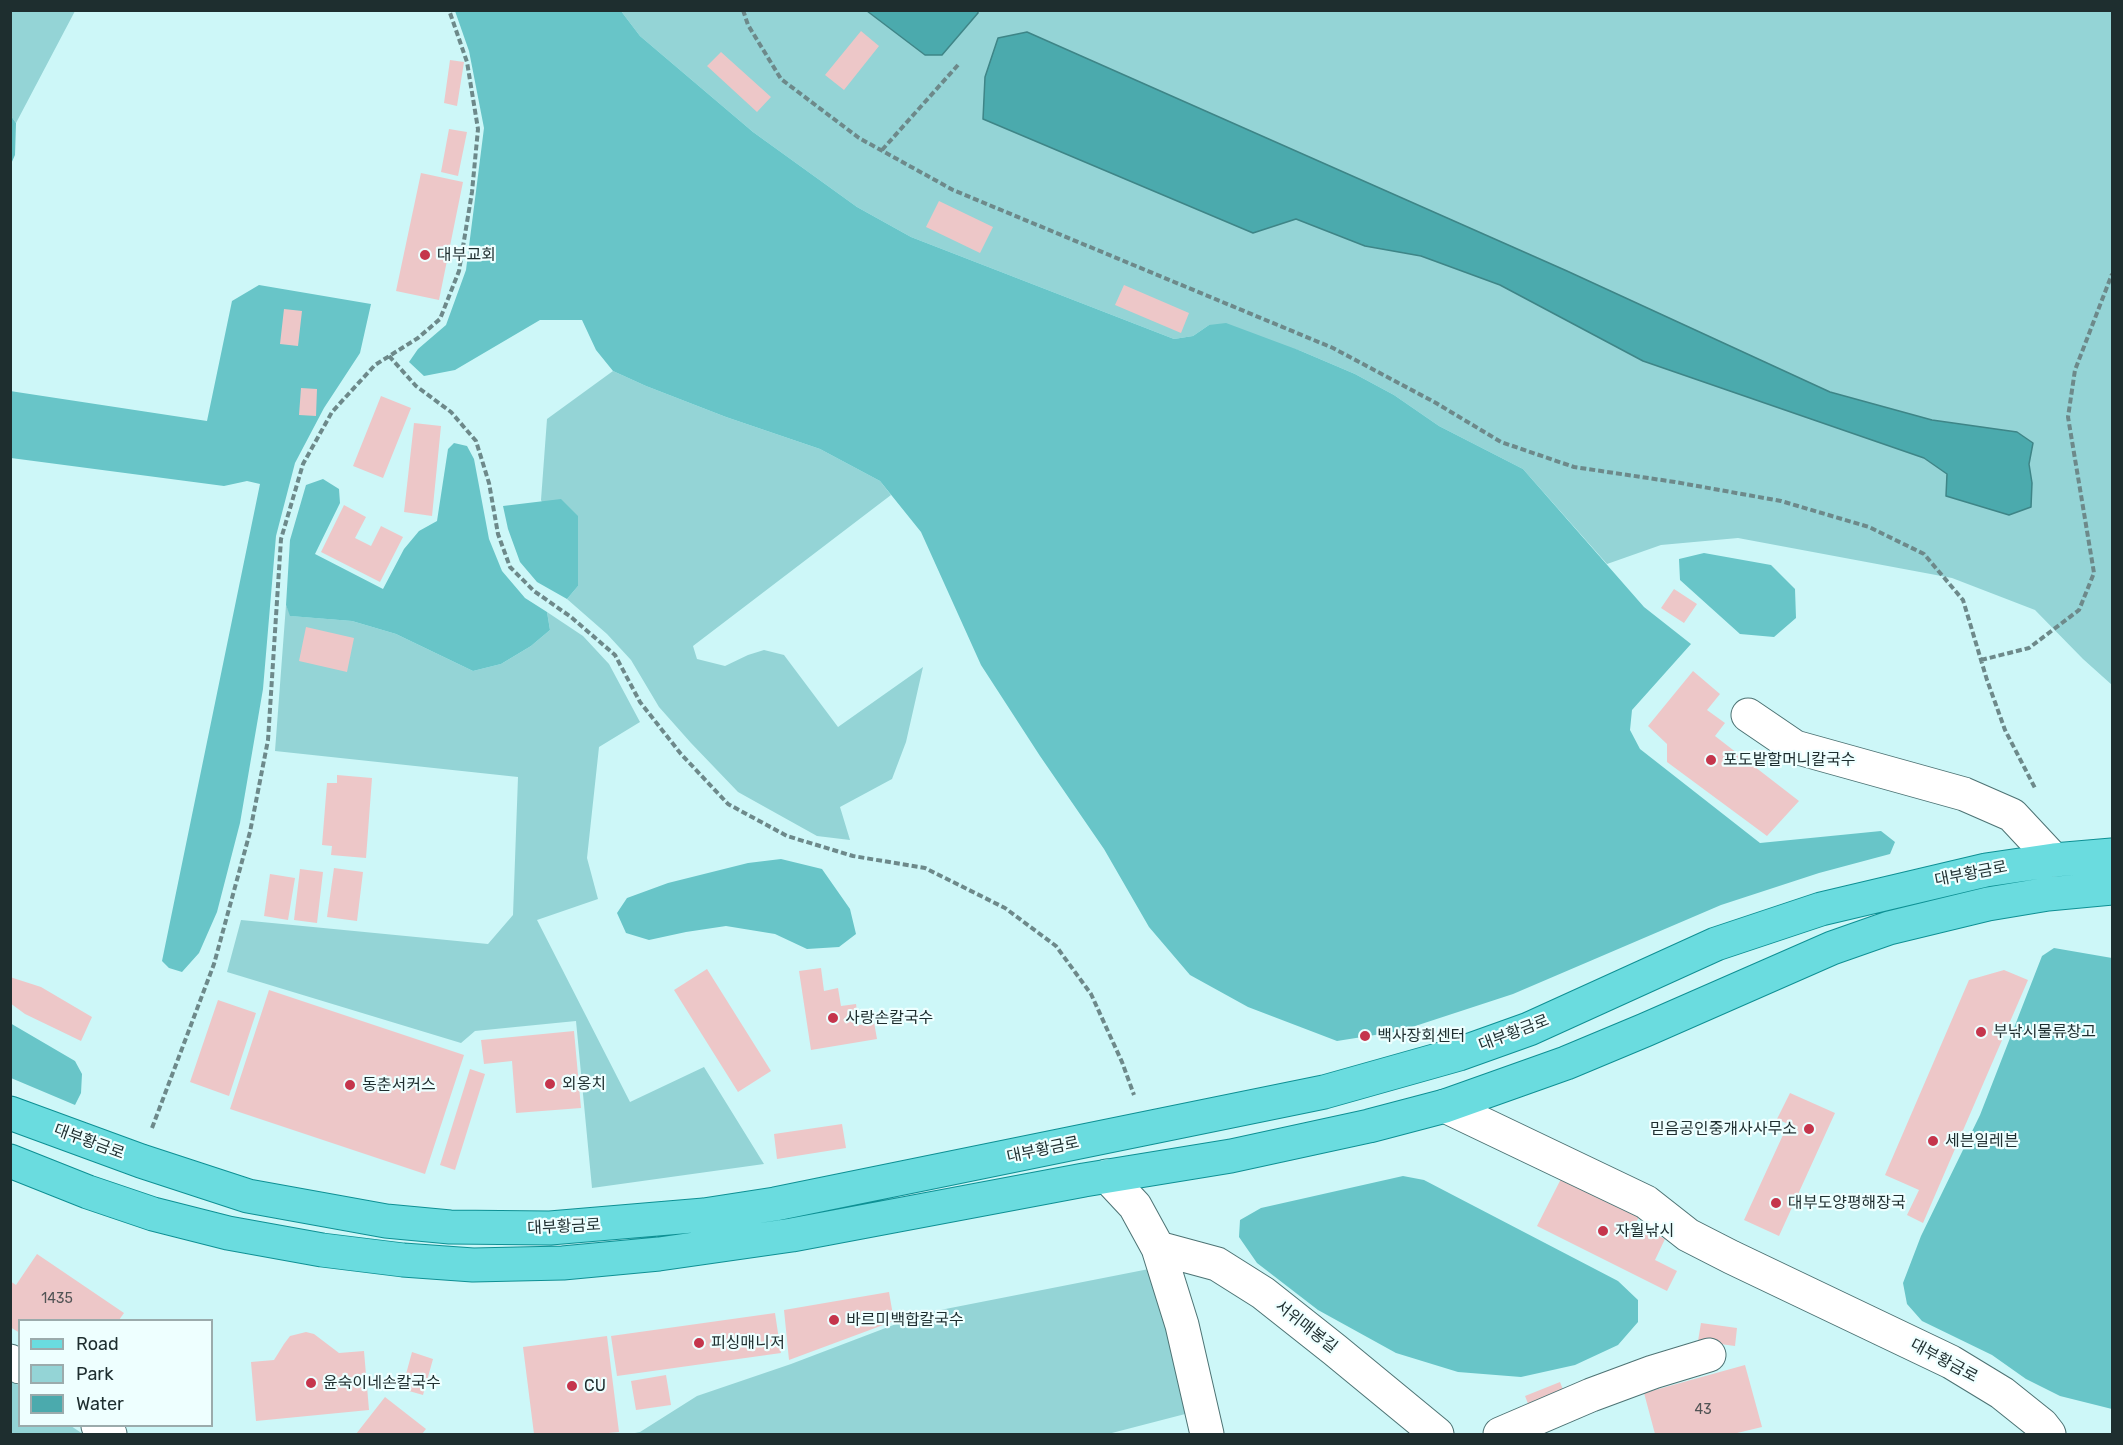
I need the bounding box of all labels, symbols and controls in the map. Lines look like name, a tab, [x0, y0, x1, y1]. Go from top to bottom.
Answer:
place label: 대부교회	[437, 245, 496, 265]
marker: 대부교회	[418, 248, 432, 262]
place label: 포도밭할머니칼국수	[1723, 750, 1855, 770]
marker: 포도밭할머니칼국수	[1704, 753, 1718, 767]
street label: 대부황금로	[1933, 858, 2009, 890]
place label: 사랑손칼국수	[845, 1008, 933, 1028]
marker: 사랑손칼국수	[826, 1011, 840, 1025]
street label: 대부황금로	[1476, 1011, 1552, 1055]
place label: 부낚시물류창고	[1993, 1022, 2096, 1042]
marker: 부낚시물류창고	[1974, 1025, 1988, 1039]
place label: 백사장회센터	[1377, 1026, 1465, 1046]
marker: 백사장회센터	[1358, 1029, 1372, 1043]
place label: 외옹치	[562, 1074, 606, 1094]
place label: 동춘서커스	[362, 1075, 436, 1095]
marker: 외옹치	[543, 1077, 557, 1091]
marker: 동춘서커스	[343, 1078, 357, 1092]
place label: 믿음공인중개사사무소	[1650, 1119, 1797, 1139]
street label: 대부황금로	[51, 1120, 127, 1164]
marker: 믿음공인중개사사무소	[1802, 1122, 1816, 1136]
place label: 세븐일레븐	[1945, 1131, 2019, 1151]
street label: 대부황금로	[1005, 1133, 1081, 1167]
marker: 세븐일레븐	[1926, 1134, 1940, 1148]
place label: 대부도양평해장국	[1788, 1193, 1906, 1213]
marker: 대부도양평해장국	[1769, 1196, 1783, 1210]
street label: 대부황금로	[527, 1215, 601, 1239]
place label: 자월낚시	[1615, 1221, 1674, 1241]
marker: 자월낚시	[1596, 1224, 1610, 1238]
house number: 1435	[41, 1291, 73, 1307]
street label: 서위매봉길	[1271, 1297, 1341, 1357]
place label: 바르미백합칼국수	[846, 1310, 964, 1330]
marker: 바르미백합칼국수	[827, 1313, 841, 1327]
legend	[18, 1319, 213, 1427]
text: Road	[76, 1333, 119, 1355]
place label: 피싱매니저	[711, 1333, 785, 1353]
street label: 대부황금로	[1907, 1335, 1981, 1387]
marker: 피싱매니저	[692, 1336, 706, 1350]
text: Park	[76, 1363, 113, 1385]
place label: 윤숙이네손칼국수	[323, 1373, 441, 1393]
marker: 윤숙이네손칼국수	[304, 1376, 318, 1390]
place label: CU	[584, 1376, 606, 1396]
marker: CU	[565, 1379, 579, 1393]
text: Water	[76, 1393, 124, 1415]
house number: 43	[1694, 1402, 1712, 1418]

